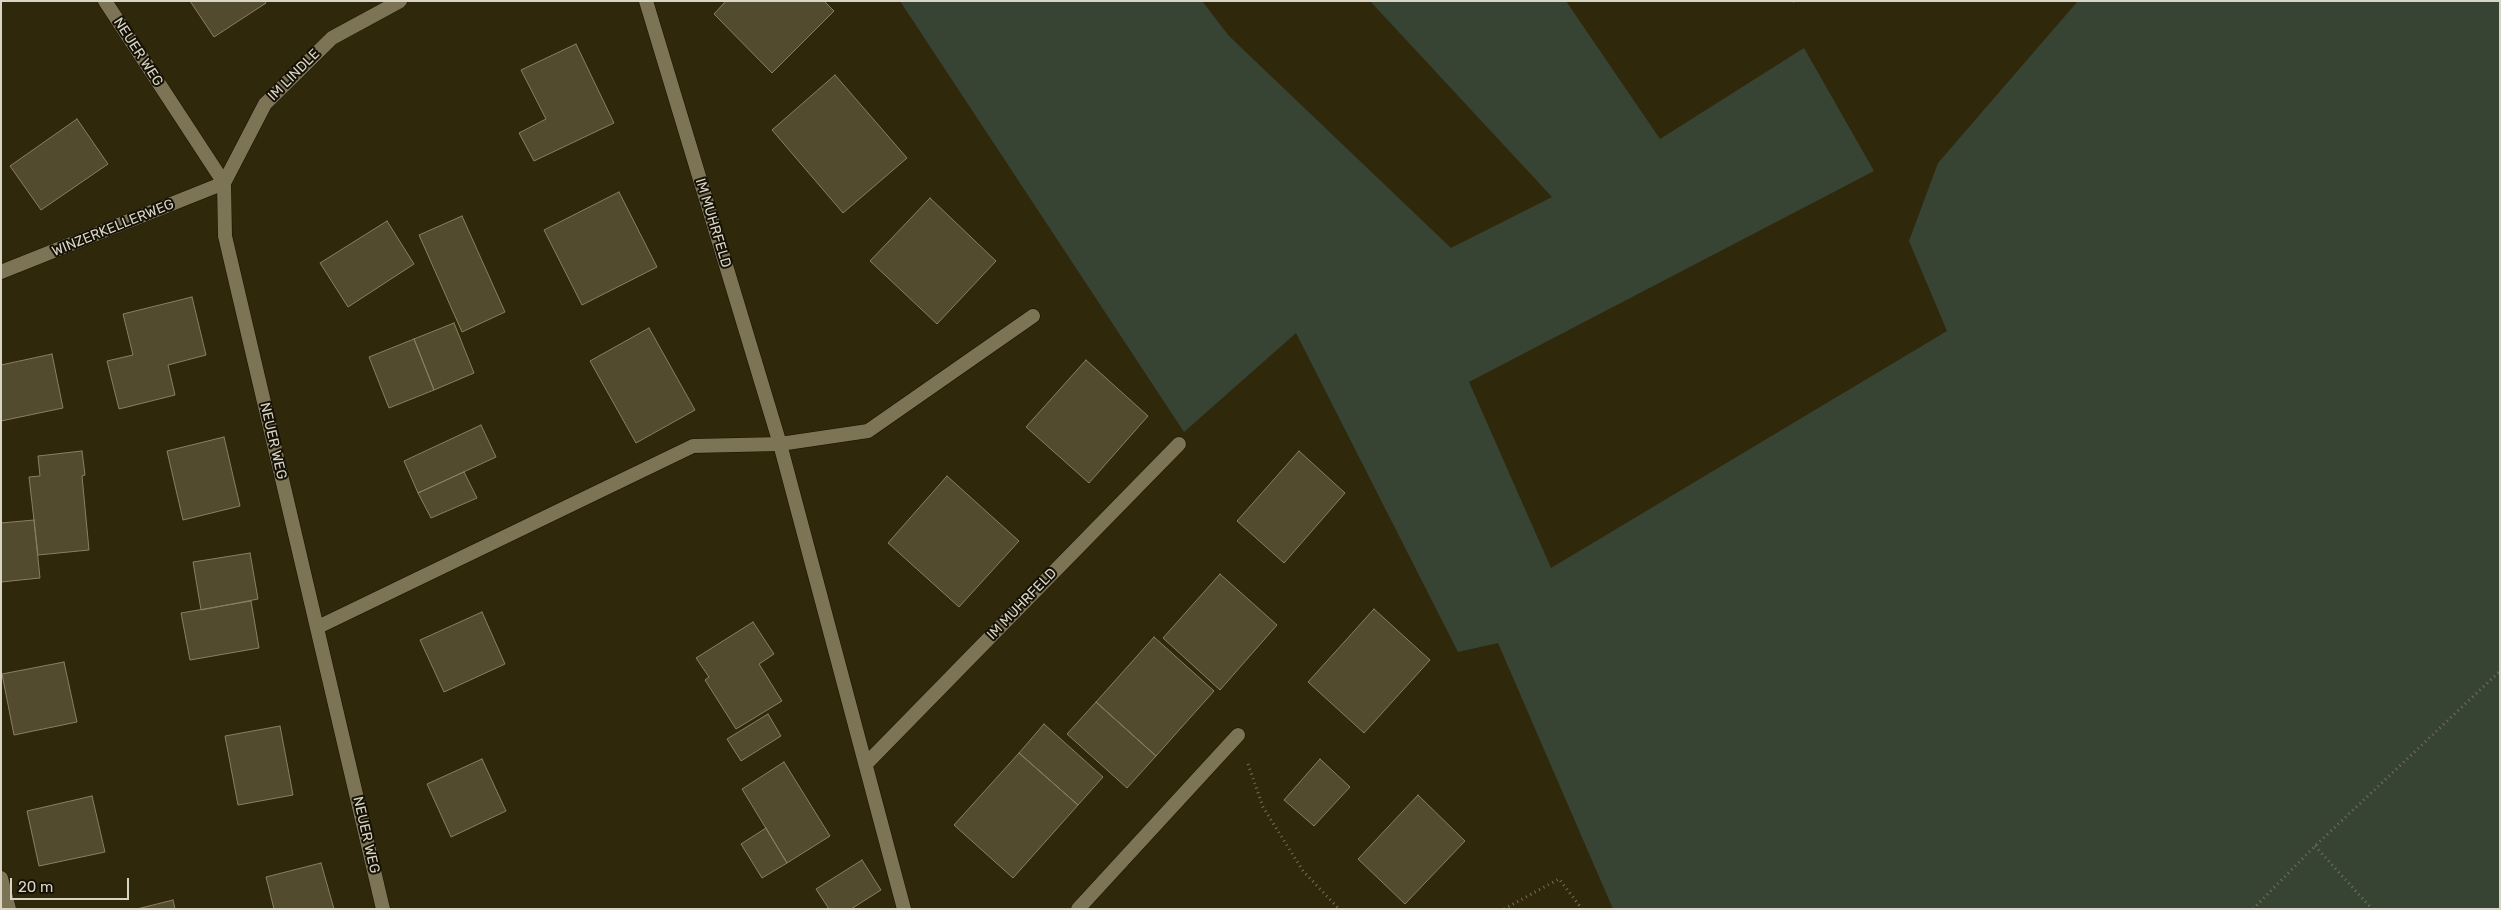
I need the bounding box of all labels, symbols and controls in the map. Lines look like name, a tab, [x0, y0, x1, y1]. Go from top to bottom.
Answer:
street label: NEUER WEG	[110, 15, 166, 89]
street label: IM LINDLE	[265, 46, 323, 104]
street label: IM MUHRFELD	[691, 176, 735, 270]
street label: WINZERKELLERWEG	[50, 196, 176, 260]
street label: NEUER WEG	[256, 401, 290, 481]
street label: IM MUHRFELD	[984, 565, 1060, 643]
street label: NEUER WEG	[349, 795, 383, 875]
scale bar	[12, 868, 131, 900]
text: 20 m	[18, 878, 53, 896]

